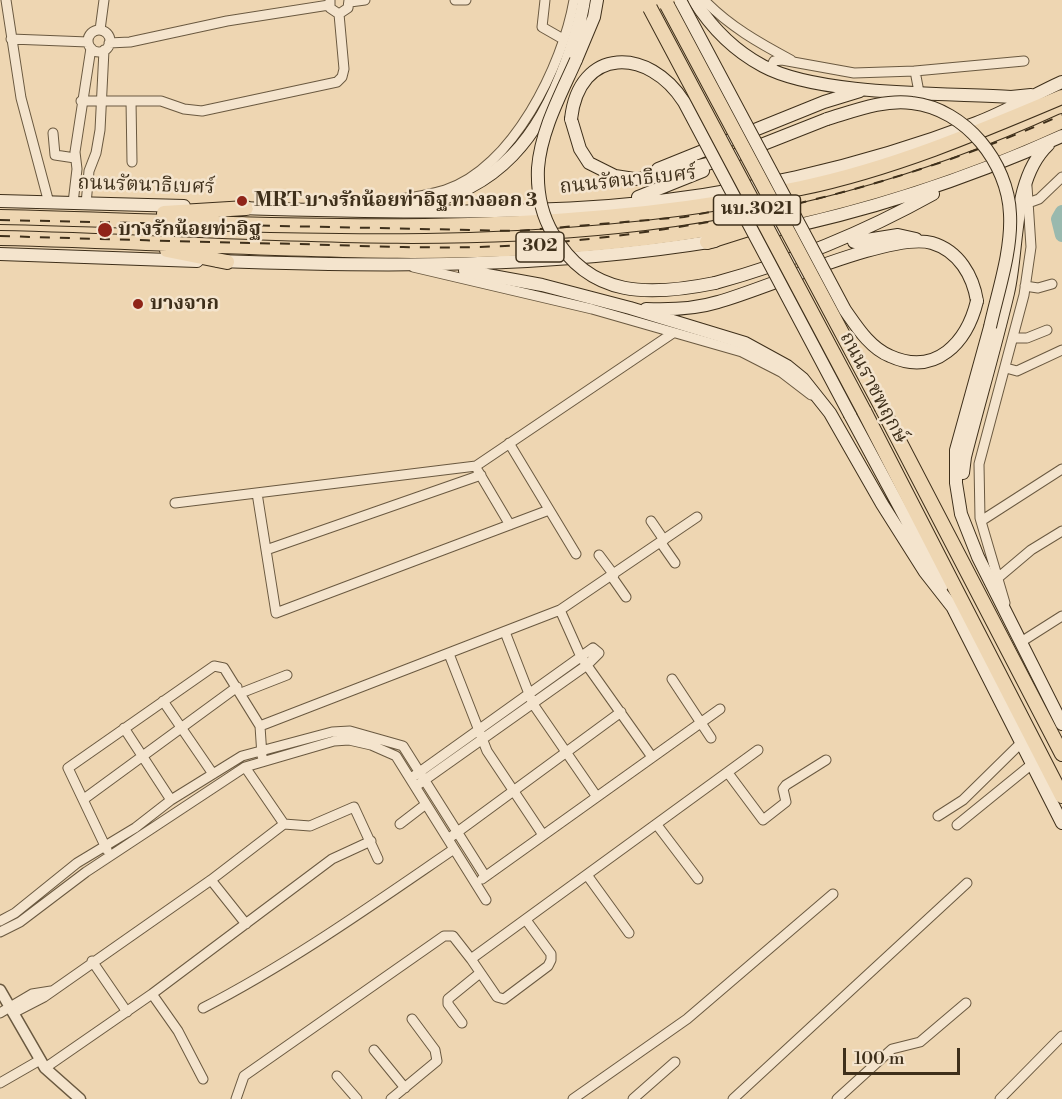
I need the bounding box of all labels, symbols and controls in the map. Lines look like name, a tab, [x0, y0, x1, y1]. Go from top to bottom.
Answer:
street label: ถนนรัตนาธิเบศร์	[558, 162, 698, 200]
street label: ถนนรัตนาธิเบศร์	[77, 172, 215, 200]
place label: MRT บางรักน้อยท่าอิฐ ทางออก 3	[254, 189, 538, 213]
marker: MRT บางรักน้อยท่าอิฐ ทางออก 3	[235, 194, 249, 208]
road number: นบ.3021	[714, 195, 801, 225]
place label: บางรักน้อยท่าอิฐ	[118, 218, 261, 242]
marker: บางรักน้อยท่าอิฐ	[96, 221, 114, 239]
road number: 302	[516, 232, 564, 262]
place label: บางจาก	[150, 292, 219, 316]
marker: บางจาก	[131, 297, 145, 311]
street label: ถนนราชพฤกษ์	[834, 328, 912, 448]
scale bar	[846, 1036, 963, 1074]
text: 100 m	[854, 1047, 905, 1070]

